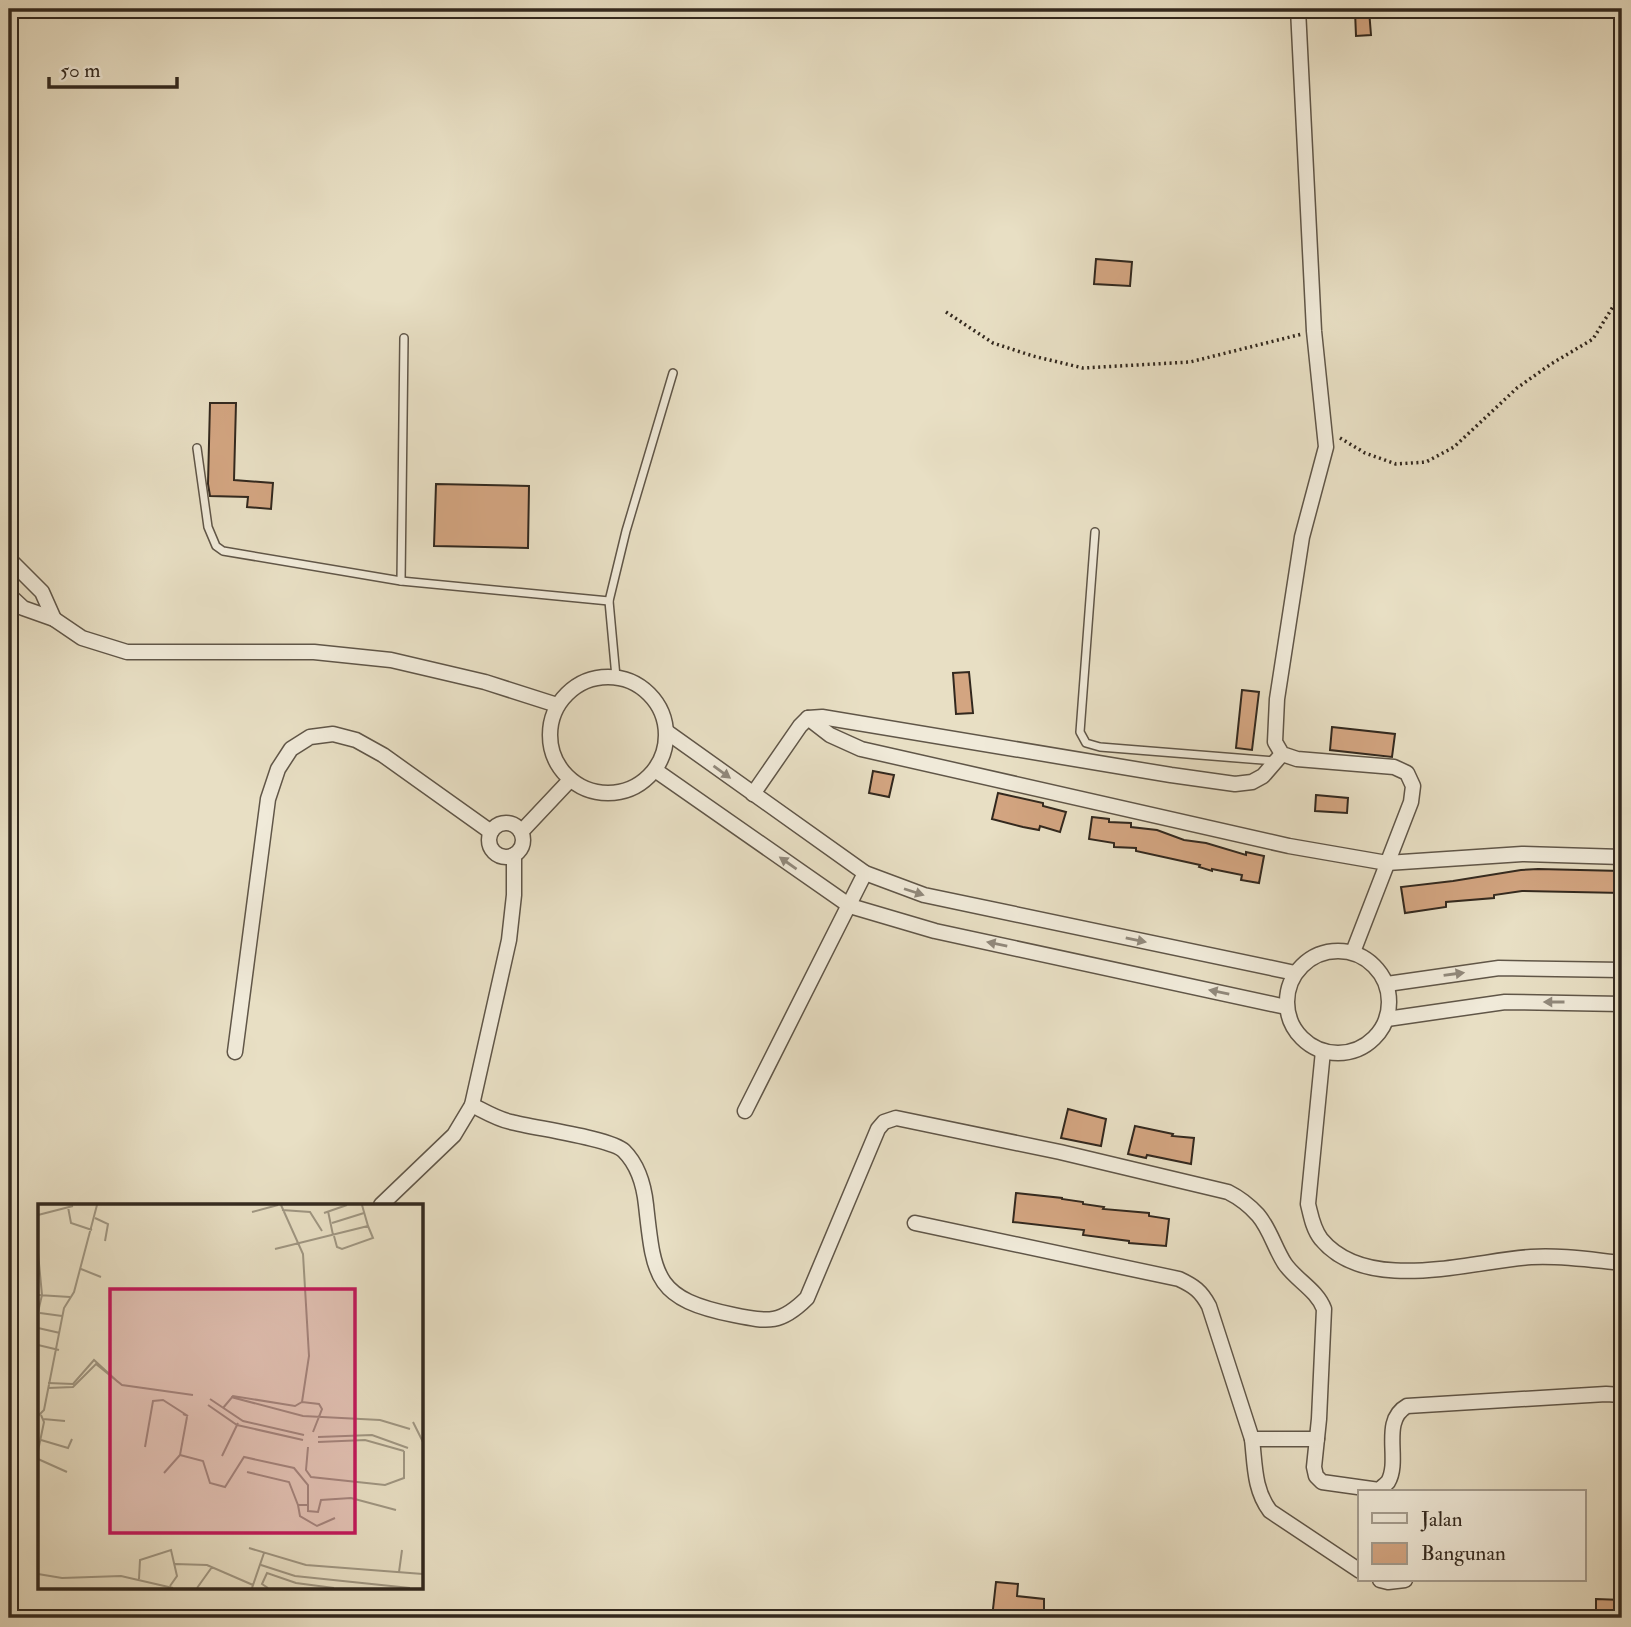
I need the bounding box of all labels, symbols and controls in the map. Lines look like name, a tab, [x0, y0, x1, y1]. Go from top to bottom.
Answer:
scale bar	[49, 46, 177, 90]
text: 50 m	[60, 57, 101, 84]
one-way arrow	[713, 765, 731, 779]
one-way arrow	[779, 856, 797, 870]
one-way arrow	[904, 887, 925, 897]
one-way arrow	[1125, 934, 1147, 945]
one-way arrow	[986, 939, 1008, 950]
one-way arrow	[1443, 968, 1465, 979]
one-way arrow	[1208, 987, 1230, 998]
one-way arrow	[1543, 996, 1565, 1008]
inset map	[38, 1204, 424, 1588]
legend	[1358, 1490, 1586, 1582]
text: Jalan	[1420, 1506, 1463, 1533]
text: Bangunan	[1421, 1540, 1506, 1567]

